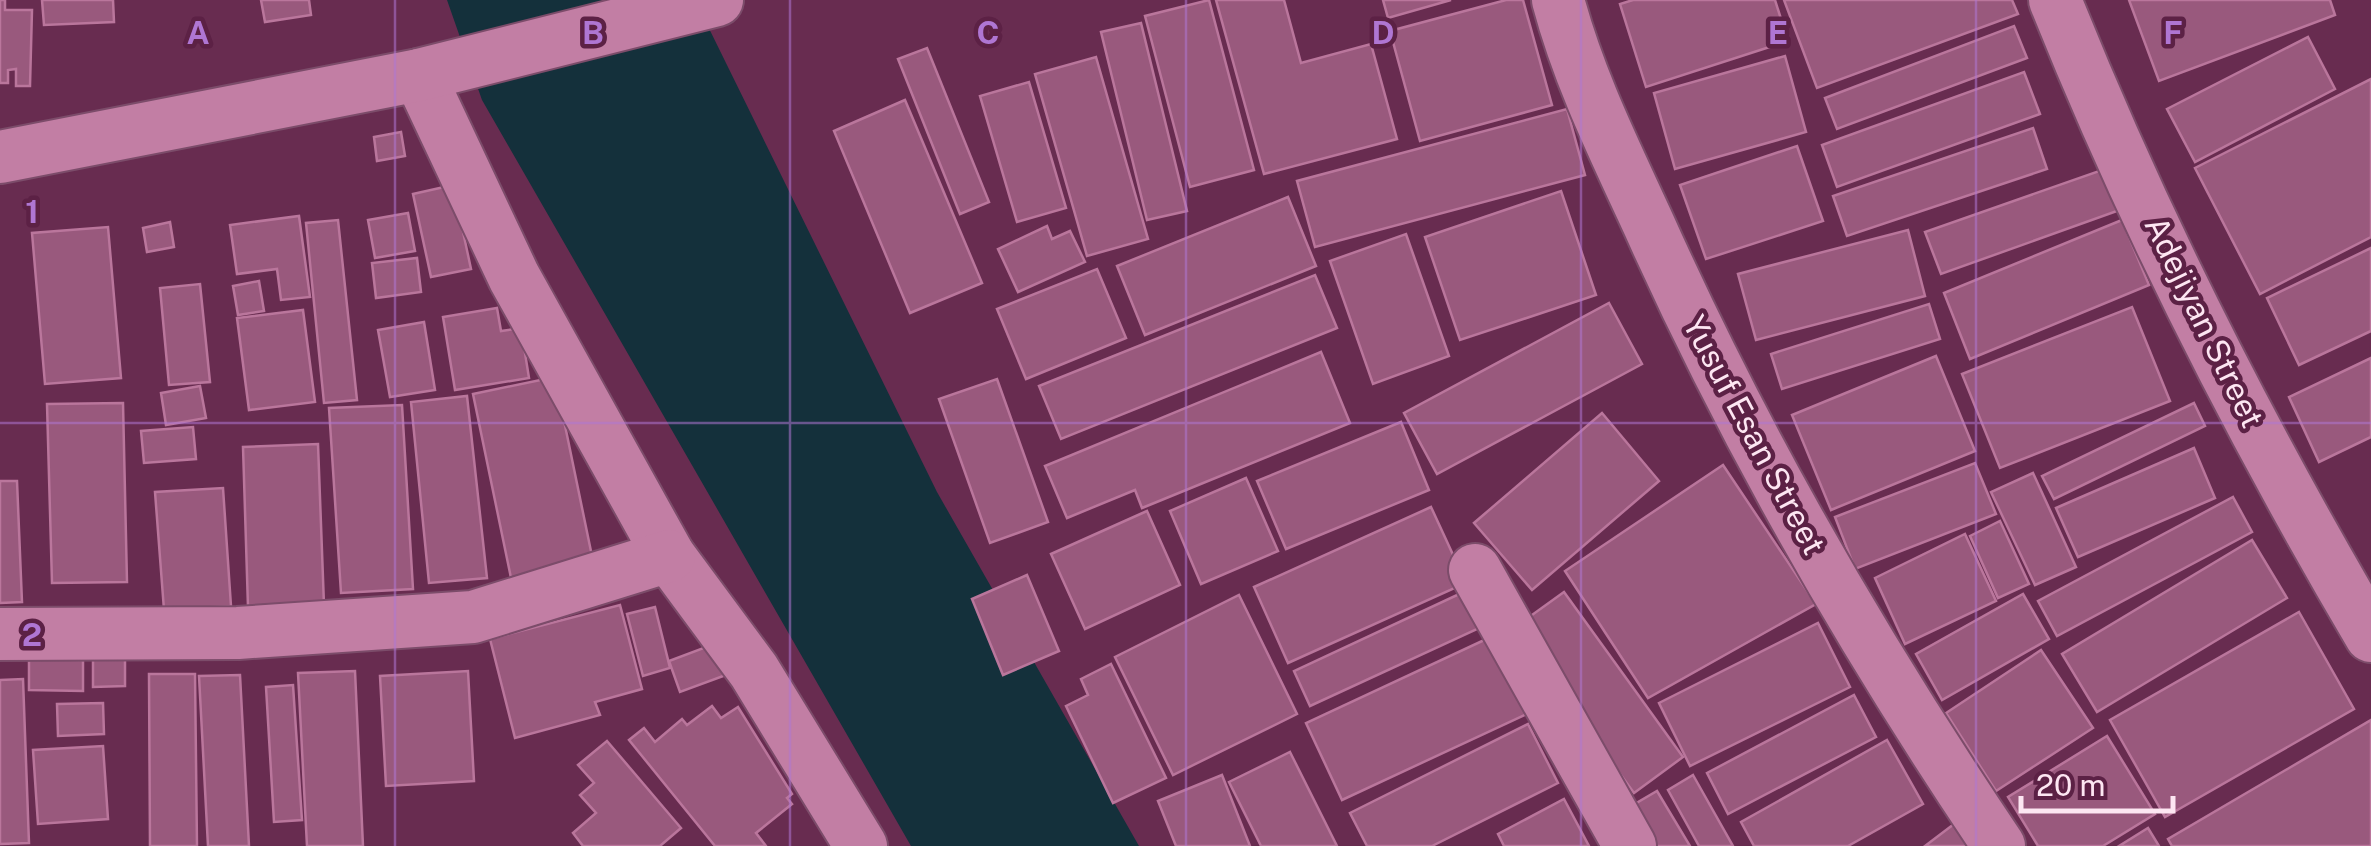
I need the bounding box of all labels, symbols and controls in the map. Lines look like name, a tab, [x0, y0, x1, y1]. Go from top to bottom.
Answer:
text: A	[186, 14, 210, 51]
text: B	[582, 14, 604, 51]
text: C	[977, 14, 999, 51]
text: D	[1371, 14, 1395, 51]
text: E	[1768, 14, 1788, 51]
text: F	[2163, 14, 2183, 51]
text: 1	[25, 193, 39, 230]
street label: Adejiyan Street	[2137, 210, 2272, 433]
street label: Yusuf Esan Street	[1676, 309, 1833, 560]
text: 2	[22, 616, 42, 653]
scale bar	[2021, 751, 2174, 813]
text: 20 m	[2036, 767, 2105, 803]

